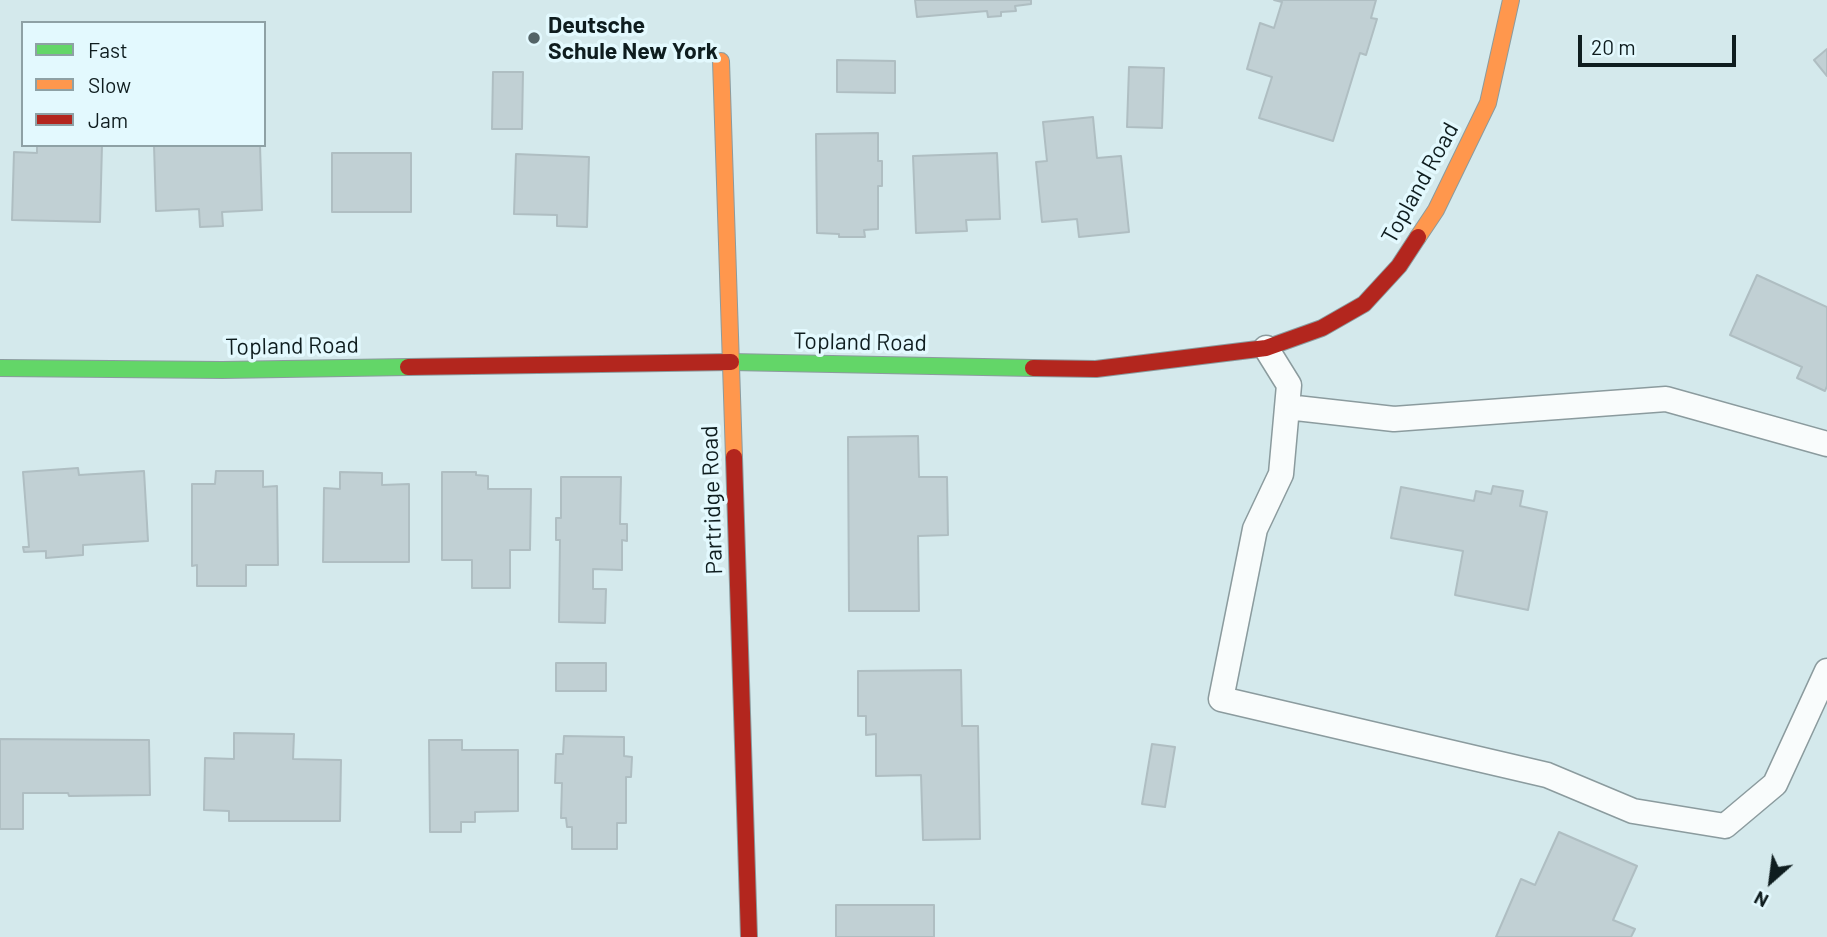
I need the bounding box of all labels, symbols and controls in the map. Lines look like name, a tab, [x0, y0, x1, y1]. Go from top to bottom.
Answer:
place label: Deutsche Schule New York	[548, 11, 718, 65]
legend	[21, 21, 266, 147]
scale bar	[1582, 21, 1740, 65]
marker: Deutsche Schule New York	[526, 30, 542, 46]
text: 20 m	[1591, 34, 1636, 59]
text: Fast	[88, 37, 128, 62]
text: Slow	[88, 72, 131, 97]
text: Jam	[88, 107, 128, 132]
street label: Topland Road	[1375, 118, 1465, 248]
street label: Topland Road	[793, 327, 927, 357]
street label: Topland Road	[225, 331, 359, 361]
street label: Partridge Road	[696, 425, 728, 575]
north arrow	[1736, 846, 1806, 916]
text: N	[1750, 887, 1772, 913]

